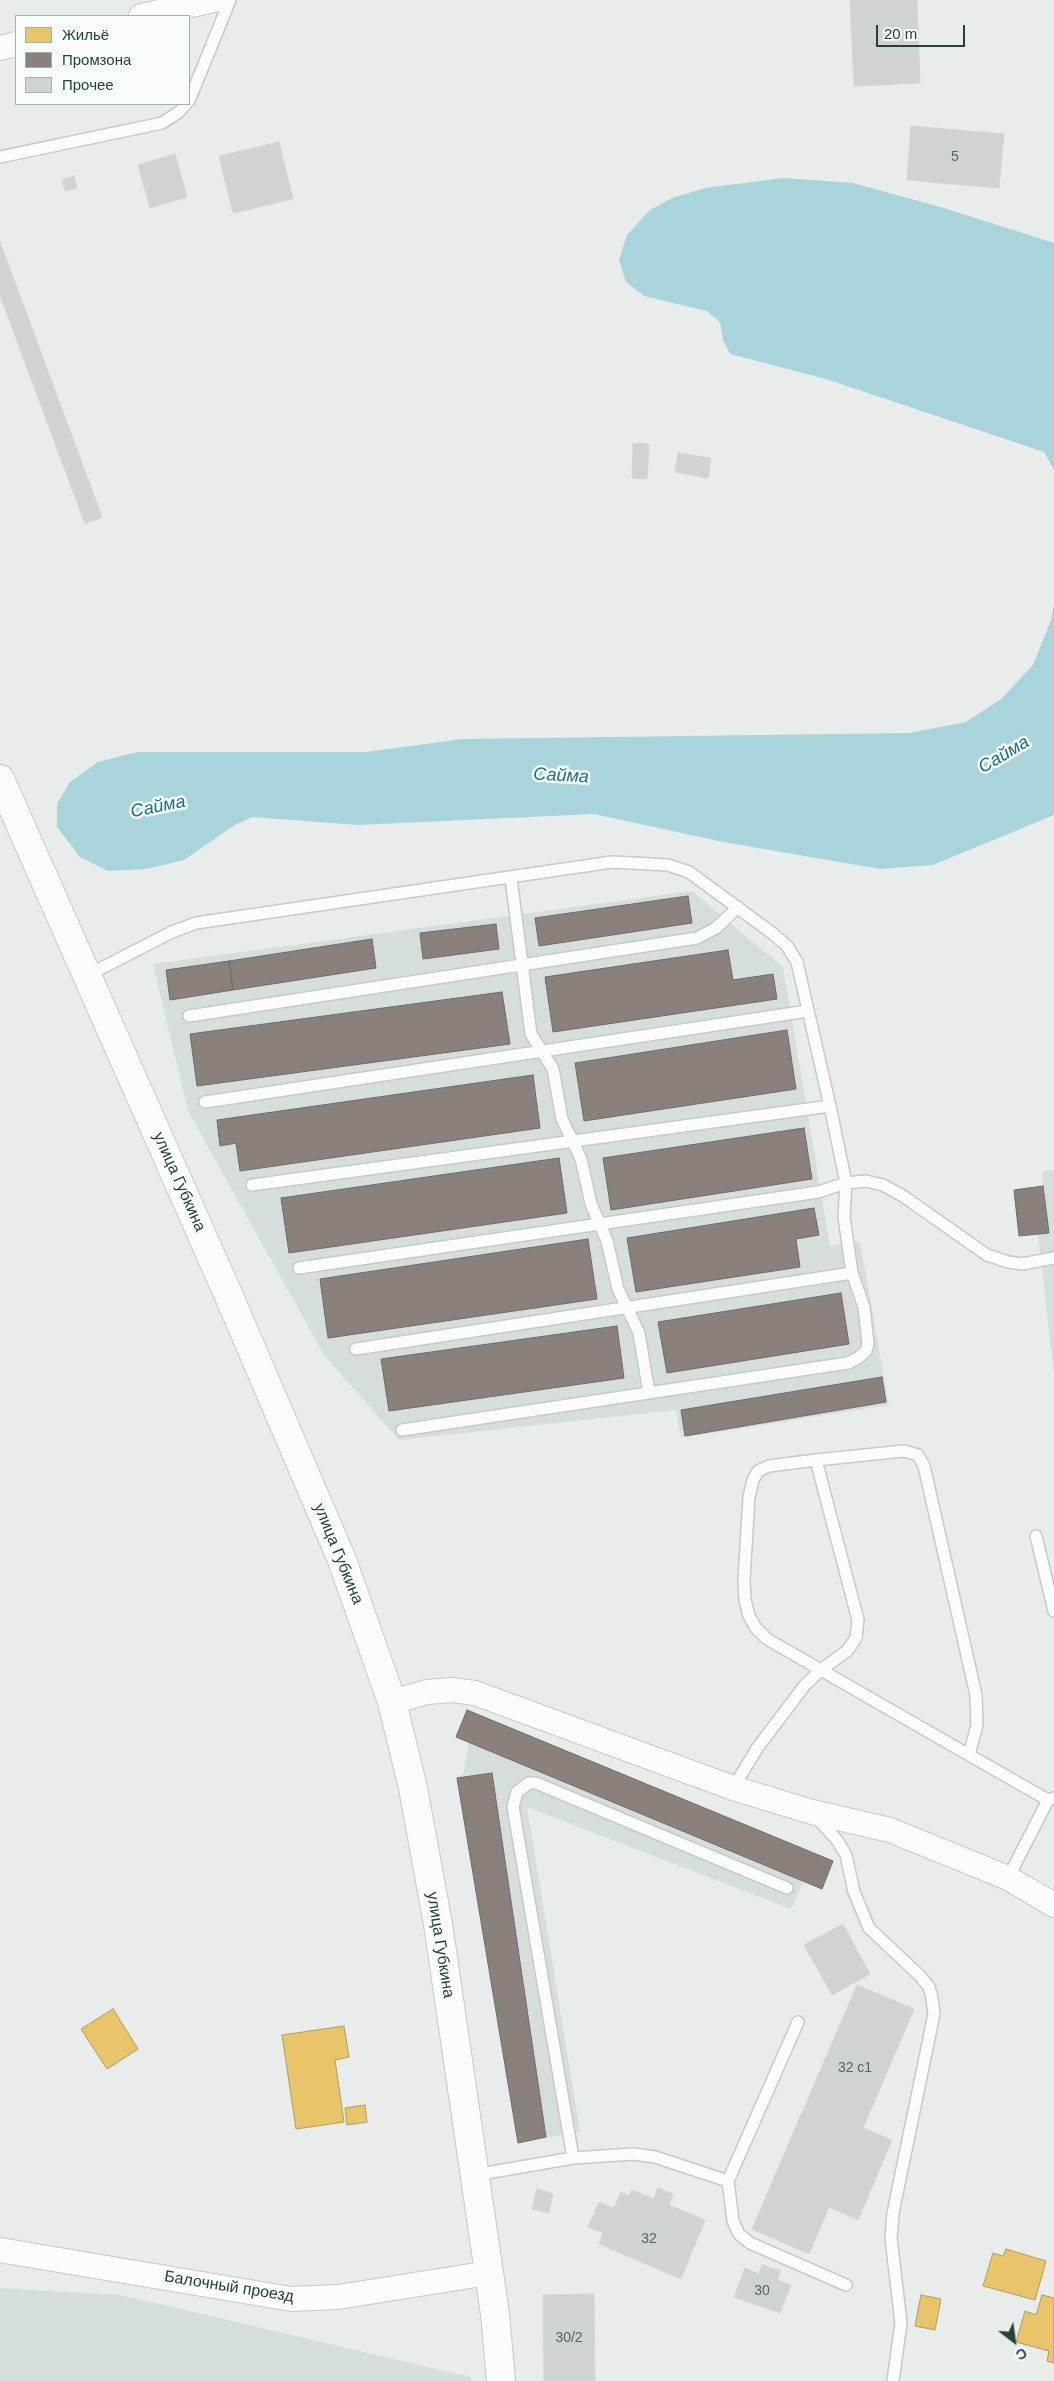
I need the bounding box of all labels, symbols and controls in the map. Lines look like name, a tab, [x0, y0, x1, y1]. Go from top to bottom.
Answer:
legend	[15, 15, 190, 105]
scale bar	[879, 15, 968, 47]
text: 20 m	[884, 25, 917, 42]
text: Жильё	[62, 26, 109, 43]
text: Промзона	[62, 51, 131, 68]
text: Прочее	[62, 76, 114, 93]
house number: 5	[951, 149, 959, 165]
water label: Сайма	[975, 731, 1033, 779]
water label: Сайма	[533, 764, 589, 788]
water label: Сайма	[129, 791, 187, 823]
street label: улица Губкина	[148, 1129, 210, 1235]
street label: улица Губкина	[309, 1501, 367, 1607]
street label: улица Губкина	[422, 1891, 458, 1999]
house number: 32 с1	[838, 2060, 872, 2076]
house number: 32	[641, 2231, 657, 2247]
street label: Балочный проезд	[163, 2267, 295, 2307]
house number: 30	[754, 2283, 770, 2299]
north arrow	[989, 2316, 1039, 2366]
house number: 30/2	[555, 2330, 583, 2346]
text: С	[1013, 2345, 1030, 2363]

